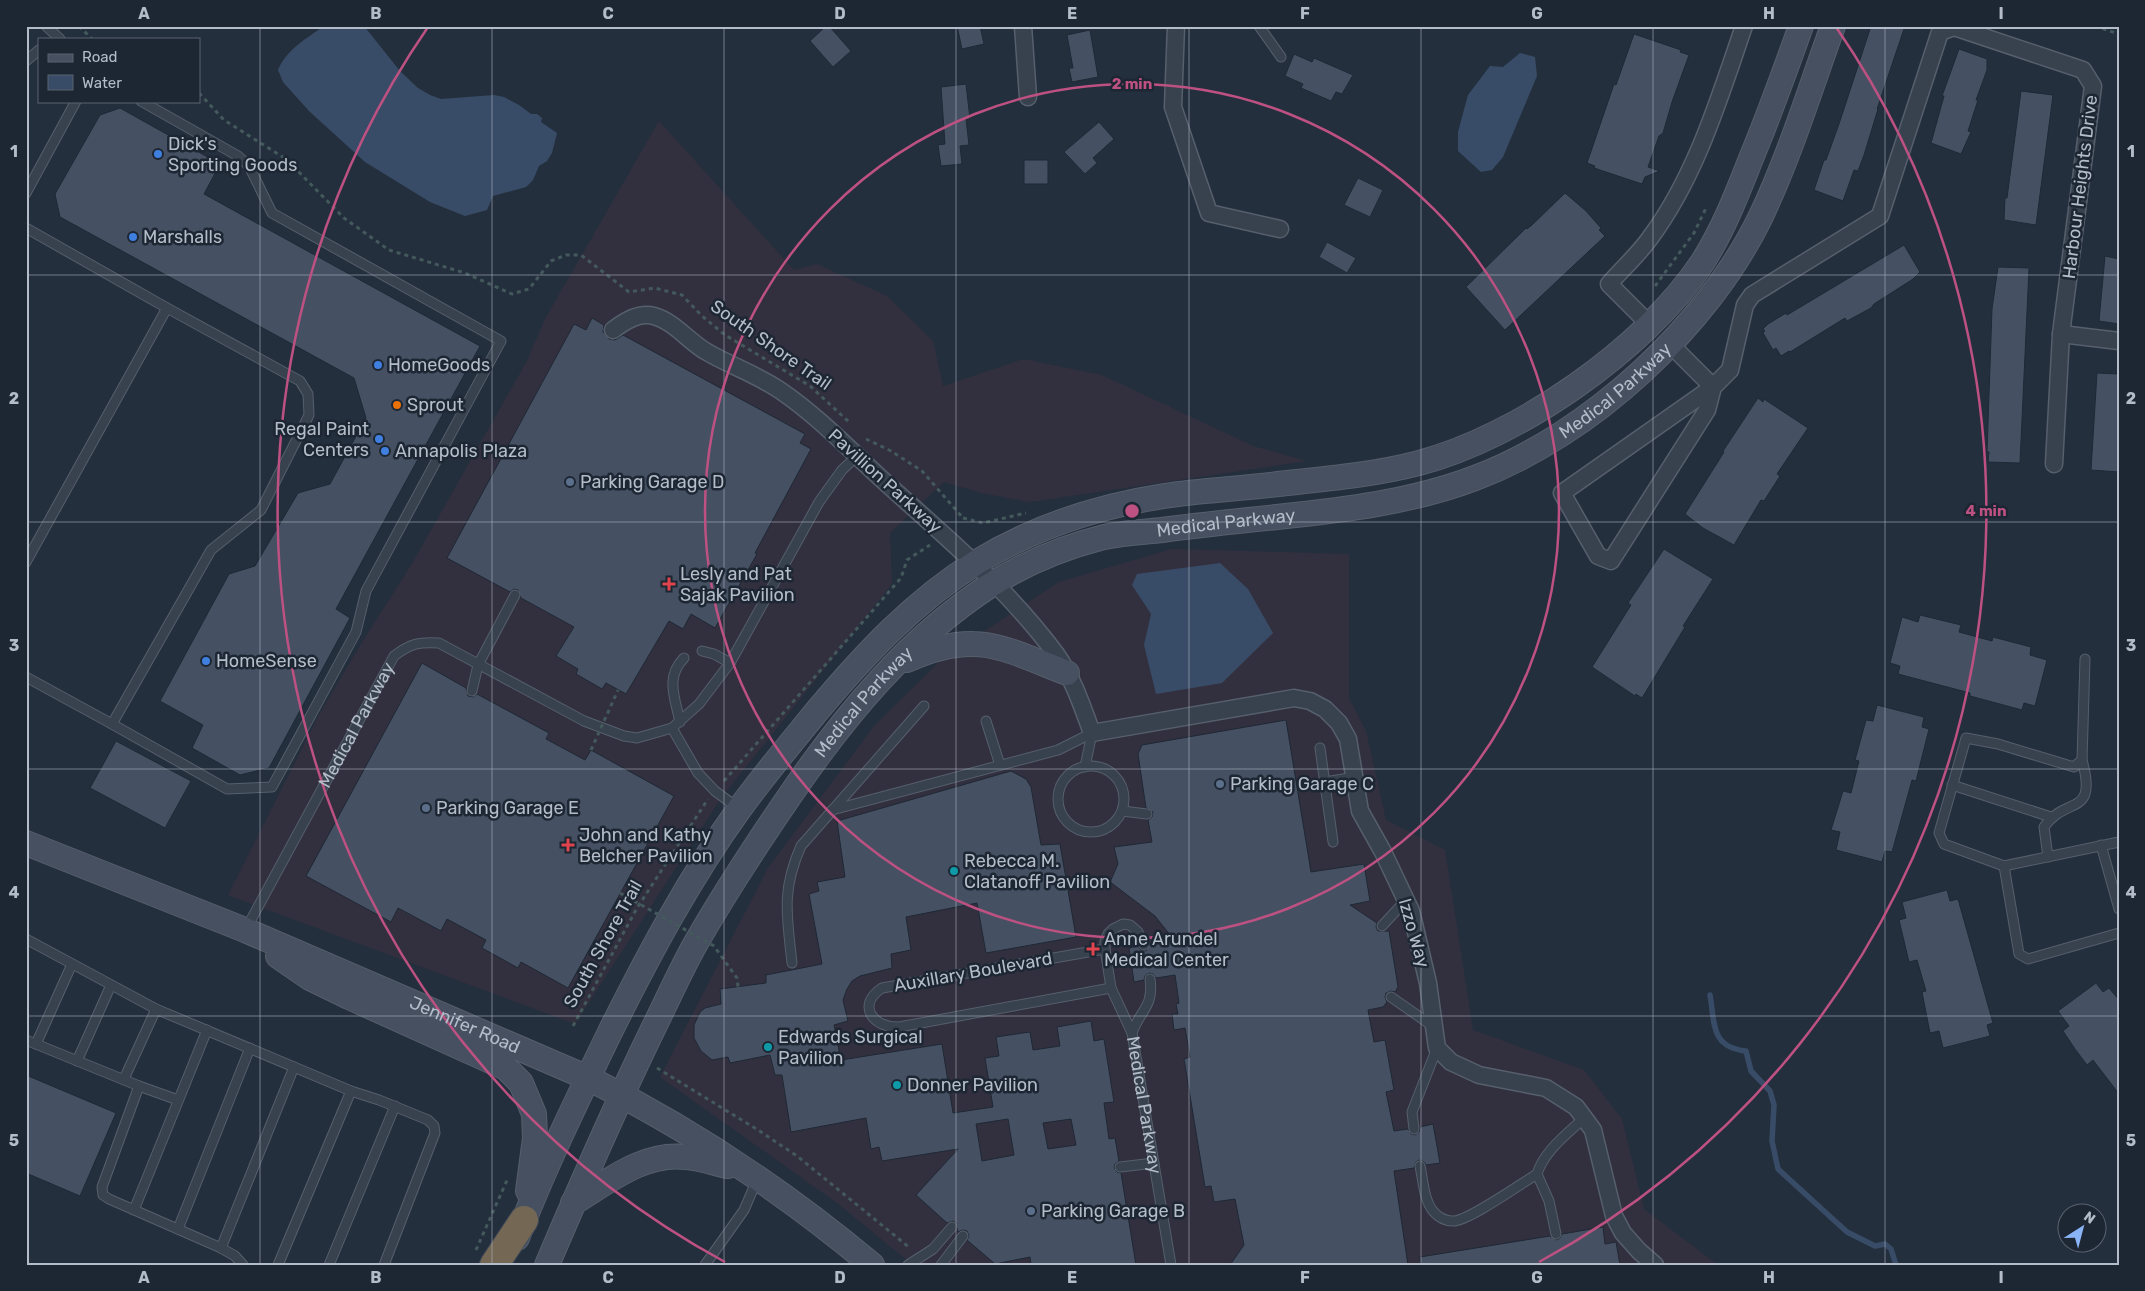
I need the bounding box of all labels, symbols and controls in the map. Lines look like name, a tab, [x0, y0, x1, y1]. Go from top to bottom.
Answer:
text: A	[138, 4, 150, 23]
text: B	[370, 4, 382, 23]
text: C	[602, 4, 614, 23]
text: D	[834, 4, 846, 23]
text: E	[1067, 4, 1077, 23]
text: F	[1300, 4, 1310, 23]
text: G	[1531, 4, 1543, 23]
text: H	[1763, 4, 1775, 23]
text: I	[1998, 4, 2004, 23]
legend	[38, 38, 200, 102]
text: Road	[82, 48, 118, 66]
text: Water	[82, 74, 122, 92]
text: 2 min	[1112, 75, 1152, 93]
street label: Harbour Heights Drive	[2058, 94, 2102, 280]
place label: Dick's Sporting Goods	[168, 133, 297, 176]
text: 1	[10, 142, 18, 161]
text: 1	[2127, 142, 2135, 161]
marker: Dick's Sporting Goods	[152, 148, 164, 160]
place label: Marshalls	[143, 226, 222, 248]
marker: Marshalls	[127, 231, 139, 243]
street label: South Shore Trail	[706, 295, 836, 395]
street label: Medical Parkway	[1555, 338, 1676, 444]
place label: HomeGoods	[388, 354, 490, 376]
marker: HomeGoods	[372, 359, 384, 371]
text: 2	[9, 389, 19, 408]
text: 2	[2126, 389, 2136, 408]
place label: Sprout	[407, 394, 464, 416]
marker: Sprout	[391, 399, 403, 411]
place label: Regal Paint Centers	[274, 418, 369, 461]
street label: Pavillion Parkway	[824, 424, 946, 538]
marker: Regal Paint Centers	[373, 433, 385, 445]
place label: Annapolis Plaza	[395, 440, 527, 462]
marker: Annapolis Plaza	[379, 445, 391, 457]
place label: Parking Garage D	[580, 471, 724, 493]
marker: Parking Garage D	[564, 476, 576, 488]
centre of rings	[1123, 502, 1141, 520]
text: 4 min	[1965, 502, 2007, 520]
street label: Medical Parkway	[1155, 504, 1296, 542]
place label: Lesly and Pat Sajak Pavilion	[680, 563, 795, 606]
marker: Lesly and Pat Sajak Pavilion	[662, 577, 676, 591]
text: 3	[9, 636, 19, 655]
text: 3	[2126, 636, 2136, 655]
street label: Medical Parkway	[810, 642, 917, 762]
place label: HomeSense	[216, 650, 317, 672]
marker: HomeSense	[200, 655, 212, 667]
street label: Medical Parkway	[314, 658, 400, 792]
place label: Parking Garage C	[1230, 773, 1374, 795]
marker: Parking Garage C	[1214, 778, 1226, 790]
place label: Parking Garage E	[436, 797, 579, 819]
marker: Parking Garage E	[420, 802, 432, 814]
place label: John and Kathy Belcher Pavilion	[579, 824, 713, 867]
marker: John and Kathy Belcher Pavilion	[561, 838, 575, 852]
place label: Rebecca M. Clatanoff Pavilion	[964, 850, 1110, 893]
marker: Rebecca M. Clatanoff Pavilion	[948, 865, 960, 877]
street label: South Shore Trail	[559, 876, 647, 1012]
text: 4	[9, 883, 20, 902]
text: 4	[2126, 883, 2137, 902]
street label: Izzo Way	[1394, 896, 1434, 970]
place label: Anne Arundel Medical Center	[1104, 928, 1229, 971]
marker: Anne Arundel Medical Center	[1086, 942, 1100, 956]
street label: Auxillary Boulevard	[892, 947, 1054, 997]
street label: Jennifer Road	[406, 991, 523, 1058]
place label: Edwards Surgical Pavilion	[778, 1026, 923, 1069]
street label: Medical Parkway	[1122, 1034, 1167, 1176]
marker: Edwards Surgical Pavilion	[762, 1041, 774, 1053]
place label: Donner Pavilion	[907, 1074, 1038, 1096]
marker: Donner Pavilion	[891, 1079, 903, 1091]
text: 5	[9, 1131, 19, 1150]
text: 5	[2126, 1131, 2136, 1150]
place label: Parking Garage B	[1041, 1200, 1185, 1222]
north arrow	[2058, 1204, 2108, 1254]
marker: Parking Garage B	[1025, 1205, 1037, 1217]
text: N	[2080, 1208, 2098, 1228]
text: A	[138, 1268, 150, 1287]
text: B	[370, 1268, 382, 1287]
text: C	[602, 1268, 614, 1287]
text: D	[834, 1268, 846, 1287]
text: E	[1067, 1268, 1077, 1287]
text: F	[1300, 1268, 1310, 1287]
text: G	[1531, 1268, 1543, 1287]
text: H	[1763, 1268, 1775, 1287]
text: I	[1998, 1268, 2004, 1287]

